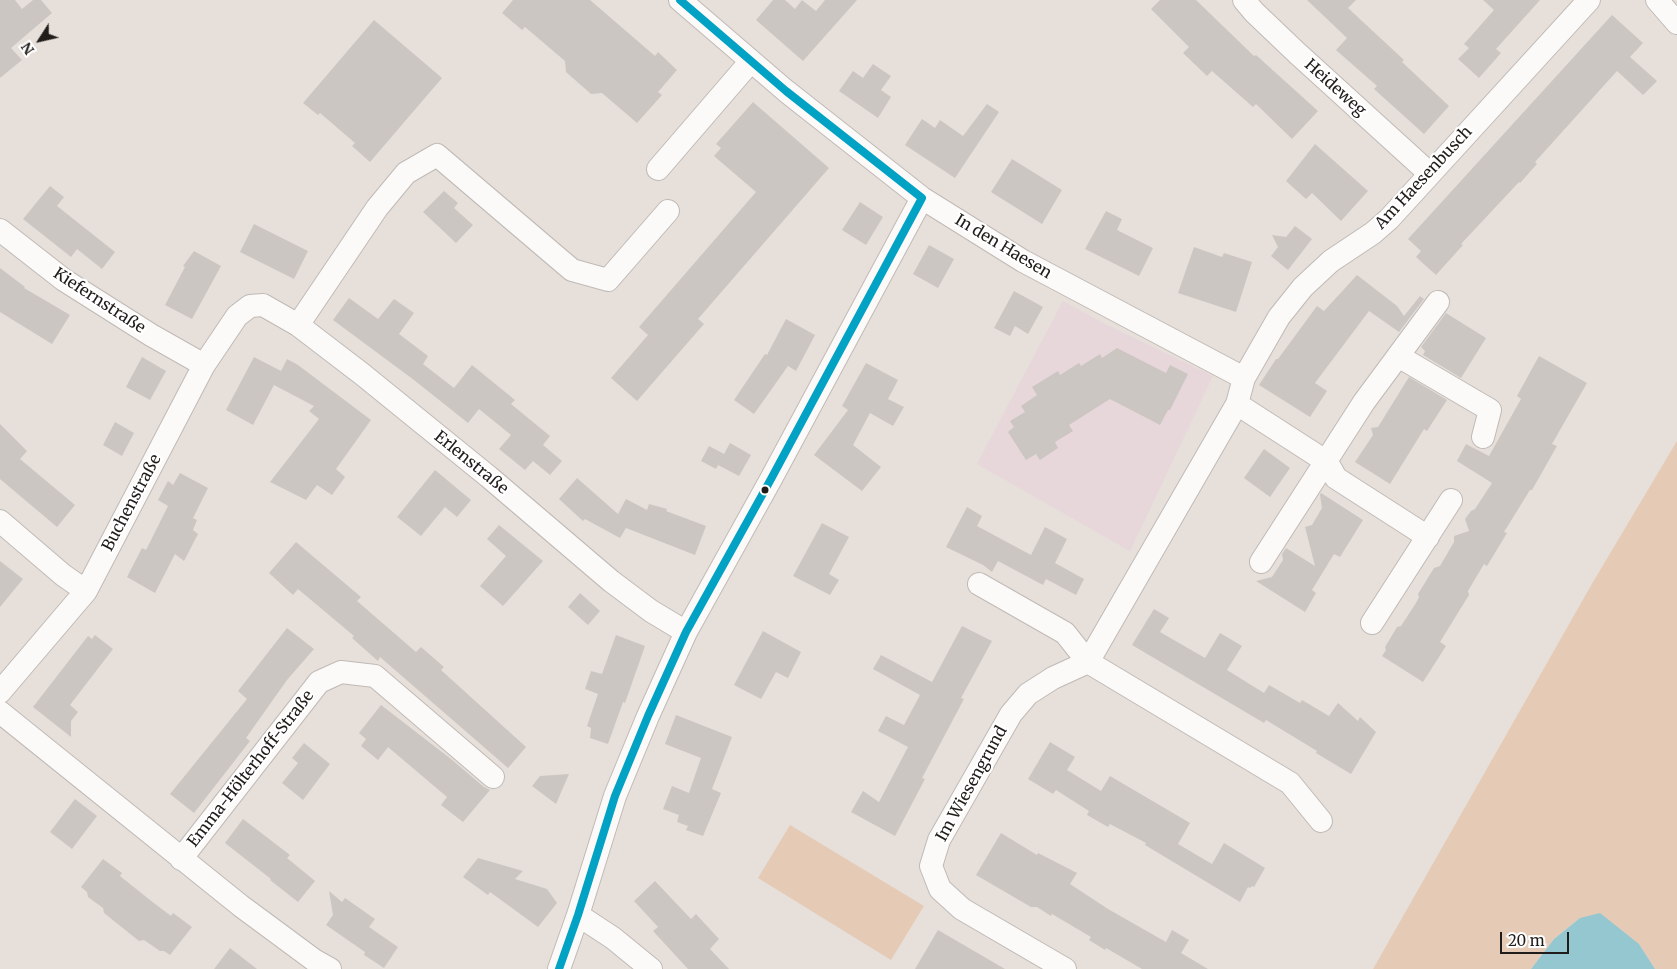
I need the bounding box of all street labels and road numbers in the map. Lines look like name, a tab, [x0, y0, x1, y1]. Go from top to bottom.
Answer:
street label: Heideweg	[1300, 55, 1370, 121]
street label: Am Haesenbusch	[1371, 123, 1477, 233]
street label: In den Haesen	[951, 211, 1055, 283]
street label: Kiefernstraße	[49, 264, 149, 338]
street label: Erlenstraße	[430, 427, 512, 499]
street label: Buchenstraße	[98, 451, 166, 555]
street label: Emma-Hölterhoff-Straße	[184, 687, 318, 851]
street label: Im Wiesengrund	[932, 723, 1012, 845]

